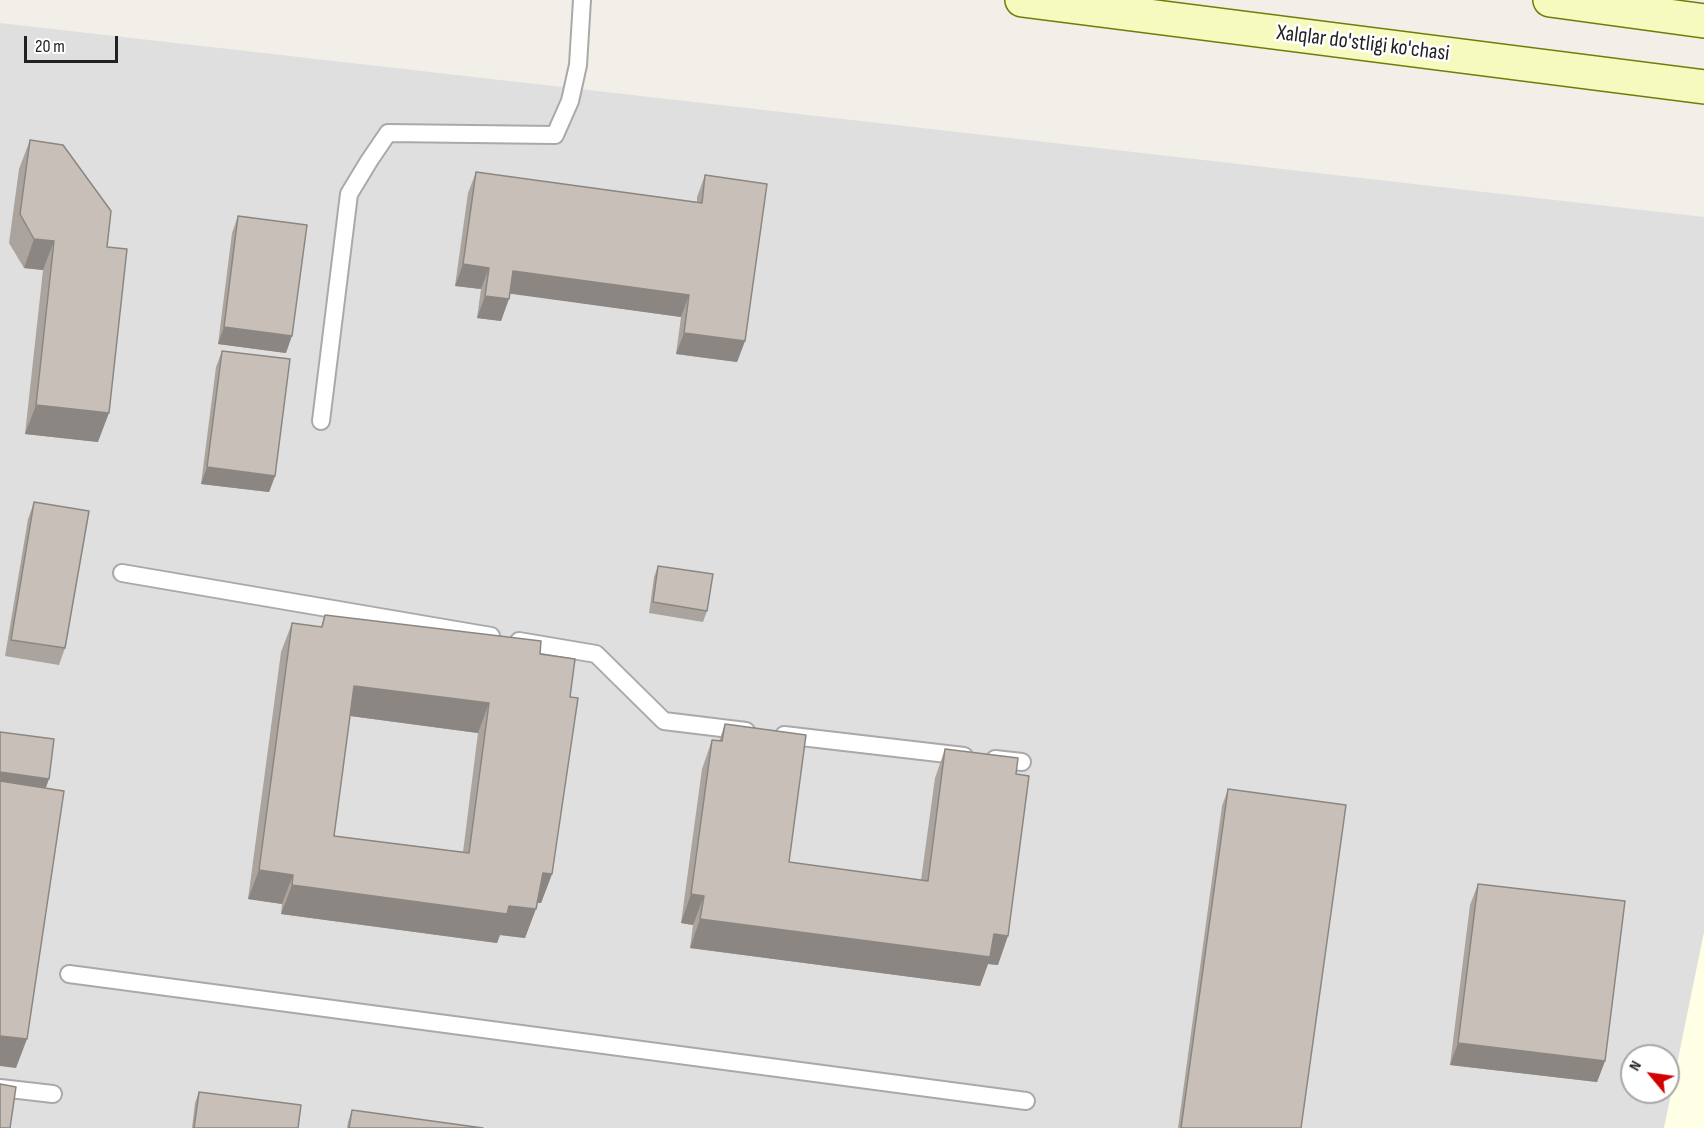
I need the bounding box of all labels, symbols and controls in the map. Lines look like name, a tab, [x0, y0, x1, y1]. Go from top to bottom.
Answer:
street label: Xalqlar do'stligi ko'chasi	[1275, 20, 1451, 68]
scale bar	[27, 24, 122, 62]
text: 20 m	[35, 36, 65, 57]
north arrow	[1620, 1044, 1680, 1104]
text: N	[1625, 1058, 1646, 1074]

